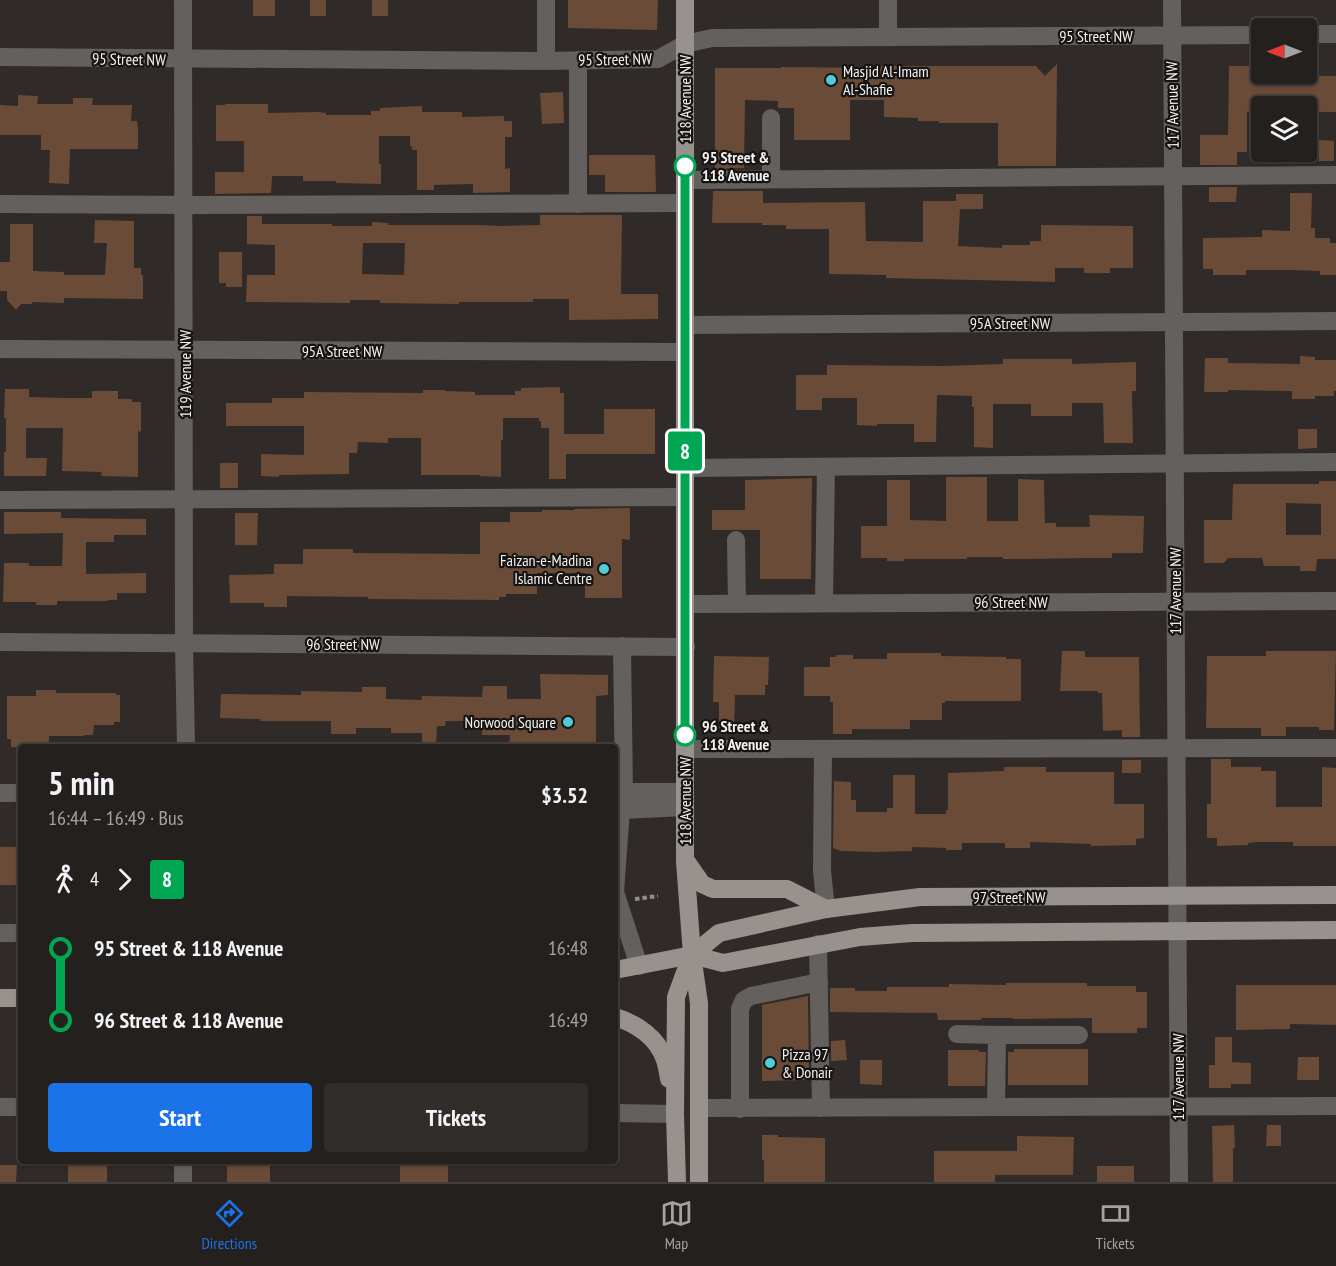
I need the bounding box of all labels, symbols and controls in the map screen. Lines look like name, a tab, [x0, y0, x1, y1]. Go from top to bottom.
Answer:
north arrow	[1251, 18, 1317, 84]
map controls	[1251, 18, 1317, 162]
street label: 95 Street NW	[1059, 26, 1133, 46]
street label: 95 Street NW	[92, 48, 166, 70]
street label: 95 Street NW	[578, 48, 652, 70]
street label: 118 Avenue NW	[675, 55, 695, 143]
place label: Masjid Al-Imam Al-Shafie	[843, 61, 929, 99]
street label: 117 Avenue NW	[1161, 61, 1183, 149]
marker: Masjid Al-Imam Al-Shafie	[824, 73, 838, 87]
button: layers	[1251, 96, 1317, 162]
place label: 95 Street & 118 Avenue	[702, 147, 769, 185]
marker: 95 Street & 118 Avenue	[674, 155, 696, 177]
street label: 95A Street NW	[970, 313, 1051, 333]
street label: 119 Avenue NW	[175, 330, 195, 418]
street label: 95A Street NW	[302, 341, 383, 361]
line badge: 8	[666, 432, 704, 470]
text: 8	[680, 438, 690, 465]
street label: 117 Avenue NW	[1165, 547, 1185, 635]
place label: Faizan-e-Madina Islamic Centre	[500, 550, 592, 588]
marker: Faizan-e-Madina Islamic Centre	[597, 562, 611, 576]
street label: 96 Street NW	[974, 592, 1048, 612]
street label: 96 Street NW	[306, 634, 380, 654]
place label: Norwood Square	[465, 712, 556, 732]
marker: Norwood Square	[561, 715, 575, 729]
place label: 96 Street & 118 Avenue	[702, 716, 769, 754]
marker: 96 Street & 118 Avenue	[674, 724, 696, 746]
street label: 118 Avenue NW	[675, 757, 695, 845]
text: 5 min	[48, 761, 115, 804]
text: $3.52	[541, 781, 588, 809]
text: 16:44 – 16:49 · Bus	[48, 805, 183, 831]
icon: walk	[48, 863, 81, 896]
icon: forward	[108, 863, 141, 896]
text: 4	[90, 866, 99, 892]
text: 8	[162, 866, 172, 893]
street label: 97 Street NW	[973, 887, 1046, 907]
text: 95 Street & 118 Avenue	[94, 934, 284, 962]
text: 16:48	[548, 935, 588, 961]
text: 96 Street & 118 Avenue	[94, 1006, 284, 1034]
text: 16:49	[548, 1007, 588, 1033]
street label: 117 Avenue NW	[1168, 1033, 1188, 1121]
place label: Pizza 97 & Donair	[782, 1044, 833, 1082]
marker: Pizza 97 & Donair	[763, 1056, 777, 1070]
button: Start	[48, 1083, 312, 1152]
button: Tickets	[324, 1083, 588, 1152]
tab: Directions	[201, 1197, 257, 1253]
tab: Map	[660, 1197, 693, 1253]
tab: Tickets	[1096, 1197, 1135, 1253]

